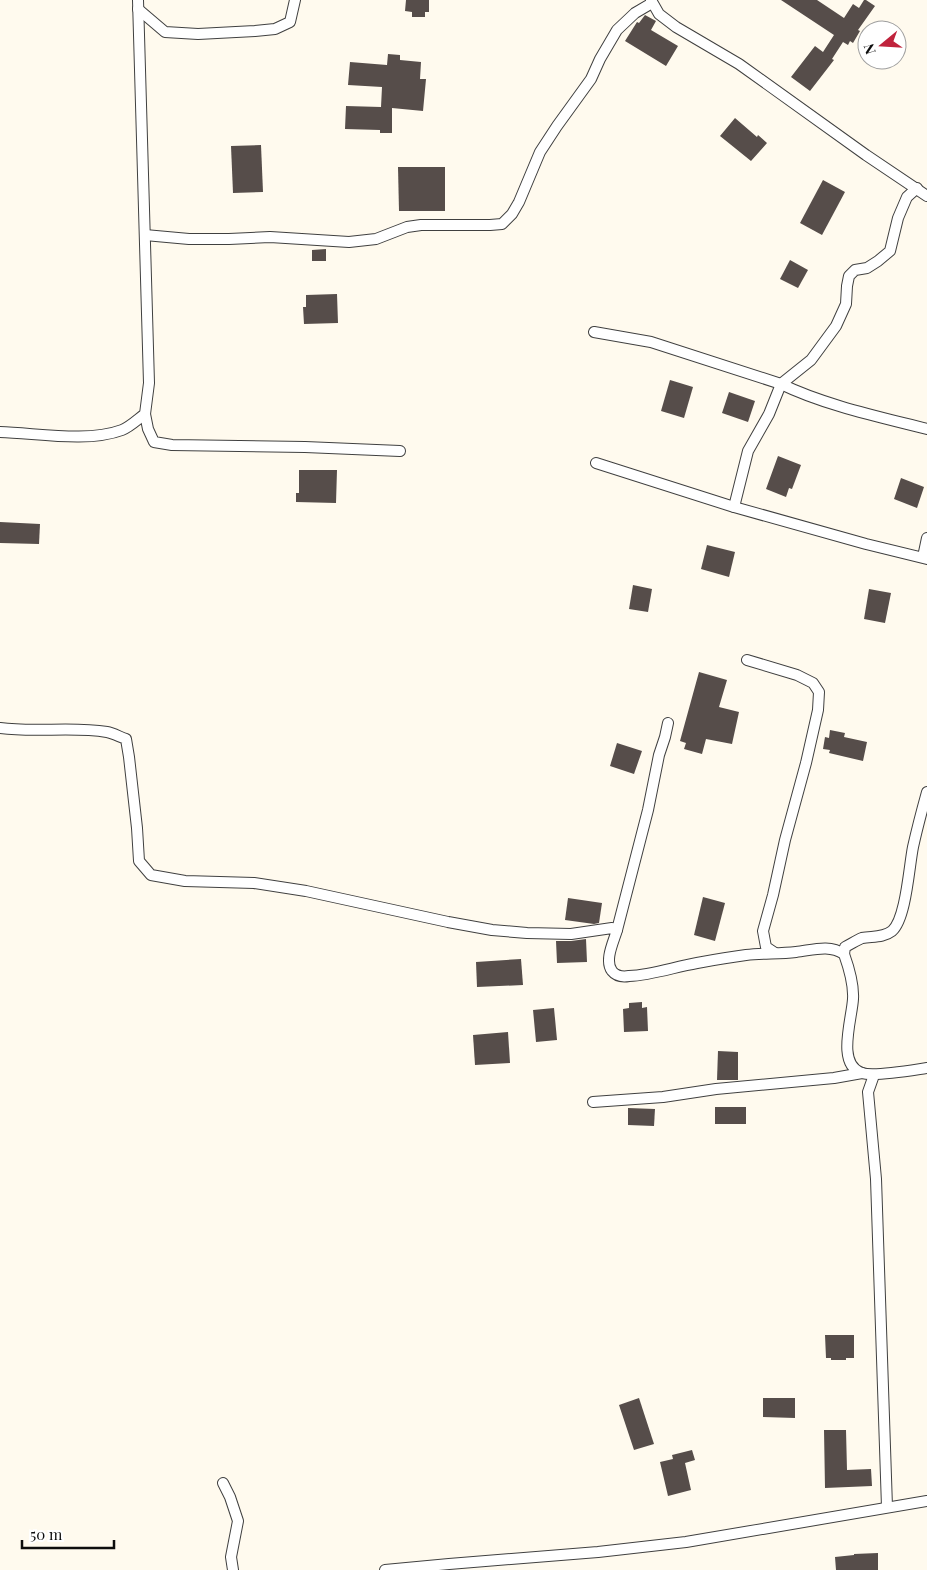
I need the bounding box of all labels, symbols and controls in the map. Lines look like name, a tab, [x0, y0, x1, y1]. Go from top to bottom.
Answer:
north arrow	[857, 20, 907, 70]
text: N	[859, 41, 880, 57]
scale bar	[22, 1518, 115, 1550]
text: 50 m	[30, 1524, 63, 1544]

